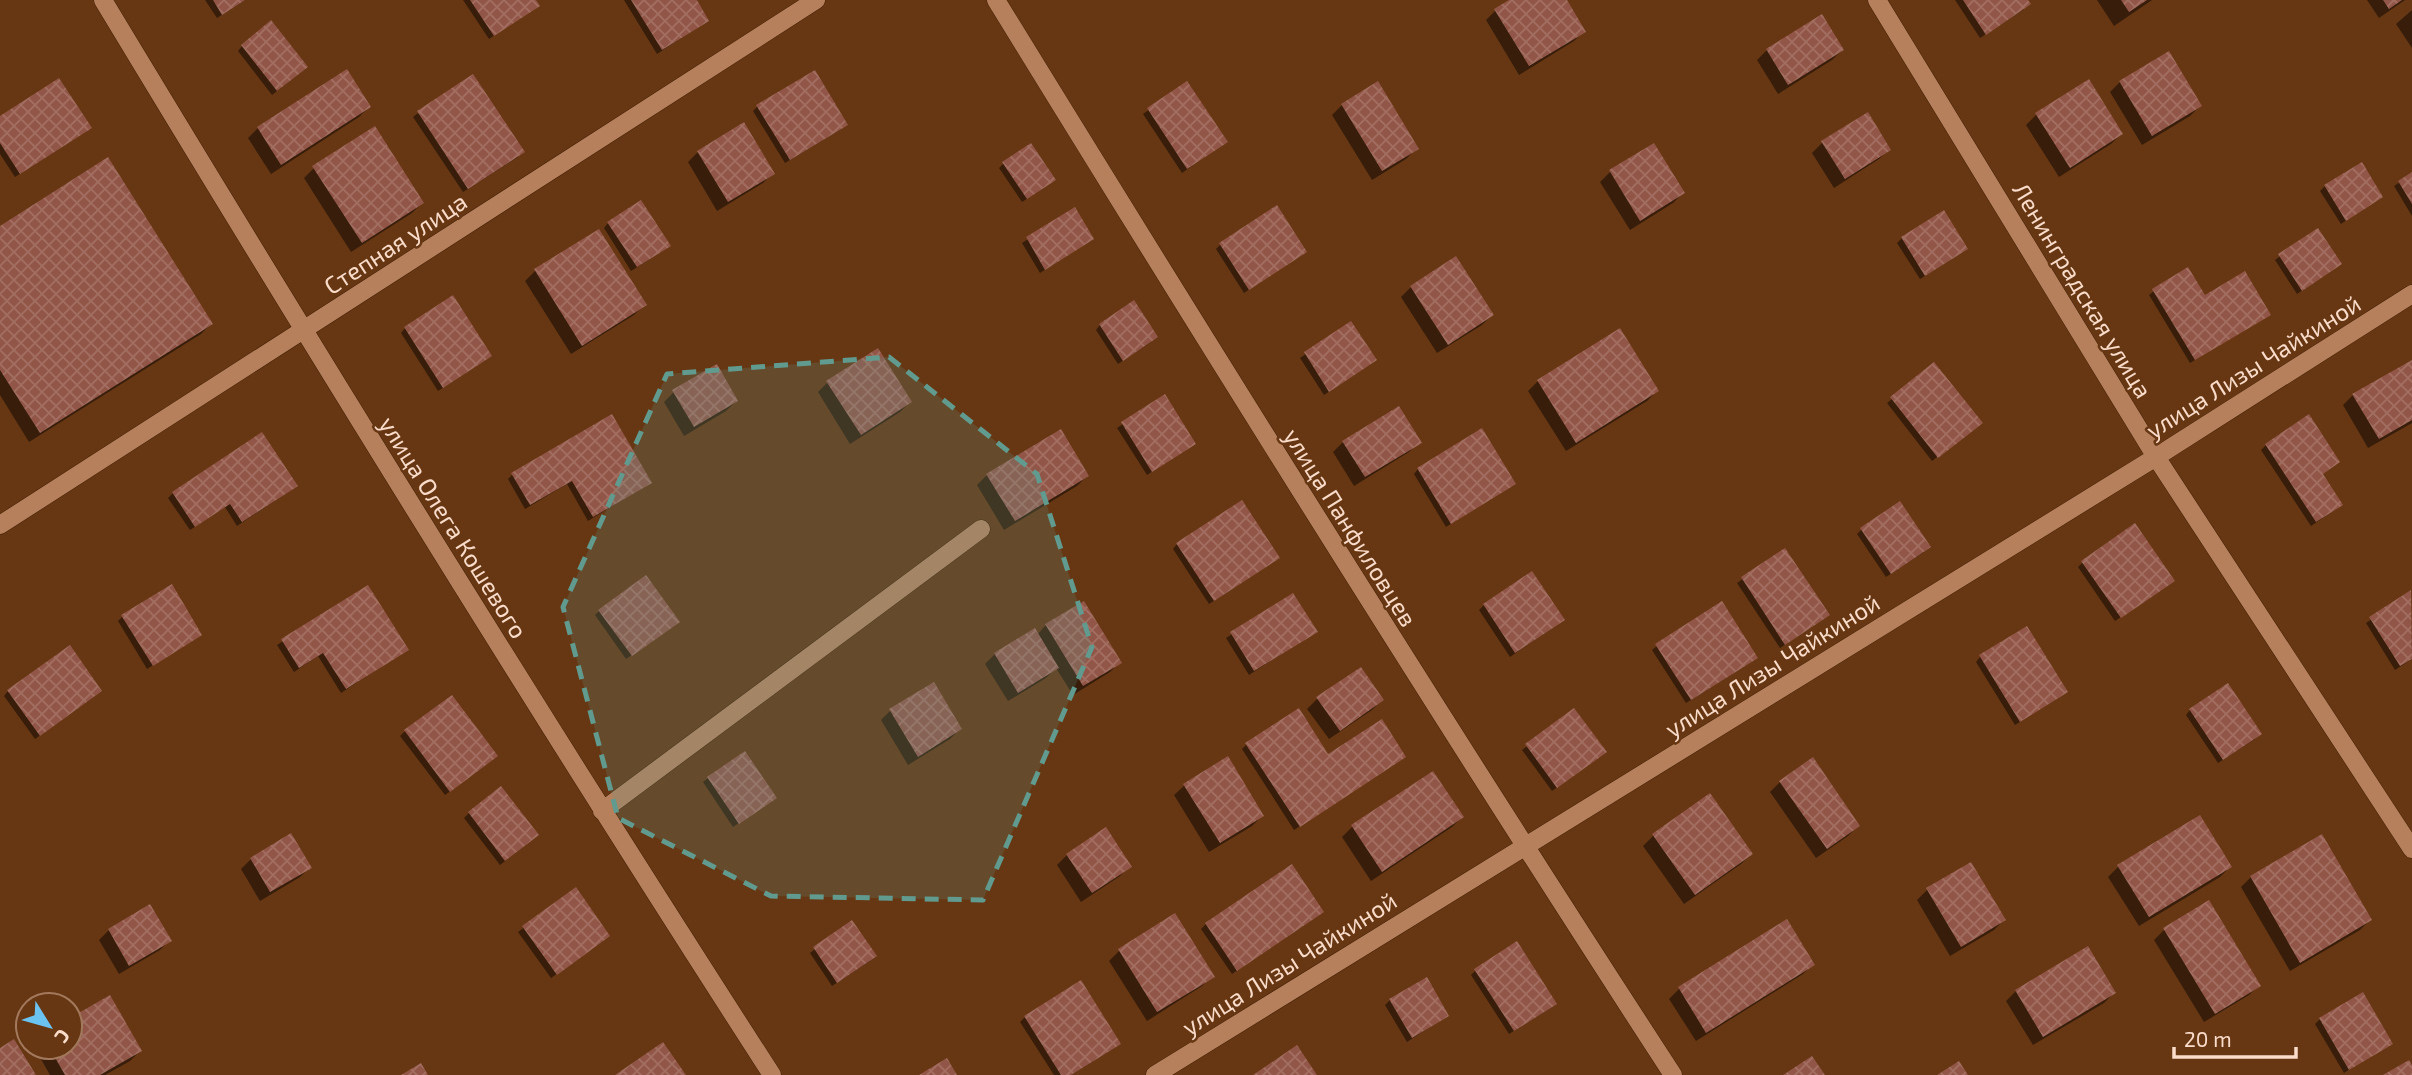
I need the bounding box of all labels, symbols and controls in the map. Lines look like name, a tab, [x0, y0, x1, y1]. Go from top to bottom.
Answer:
street label: Ленинградская улица	[2006, 177, 2159, 404]
street label: Степная улица	[318, 186, 472, 301]
street label: улица Лизы Чайкиной	[2140, 288, 2366, 445]
street label: улица Олега Кошевого	[373, 411, 534, 644]
street label: улица Панфиловцев	[1277, 423, 1424, 632]
street label: улица Лизы Чайкиной	[1659, 587, 1885, 744]
street label: улица Лизы Чайкиной	[1176, 885, 1402, 1042]
north arrow	[14, 991, 84, 1061]
scale bar	[2174, 1016, 2296, 1060]
text: С	[50, 1025, 76, 1048]
text: 20 m	[2184, 1026, 2232, 1051]

